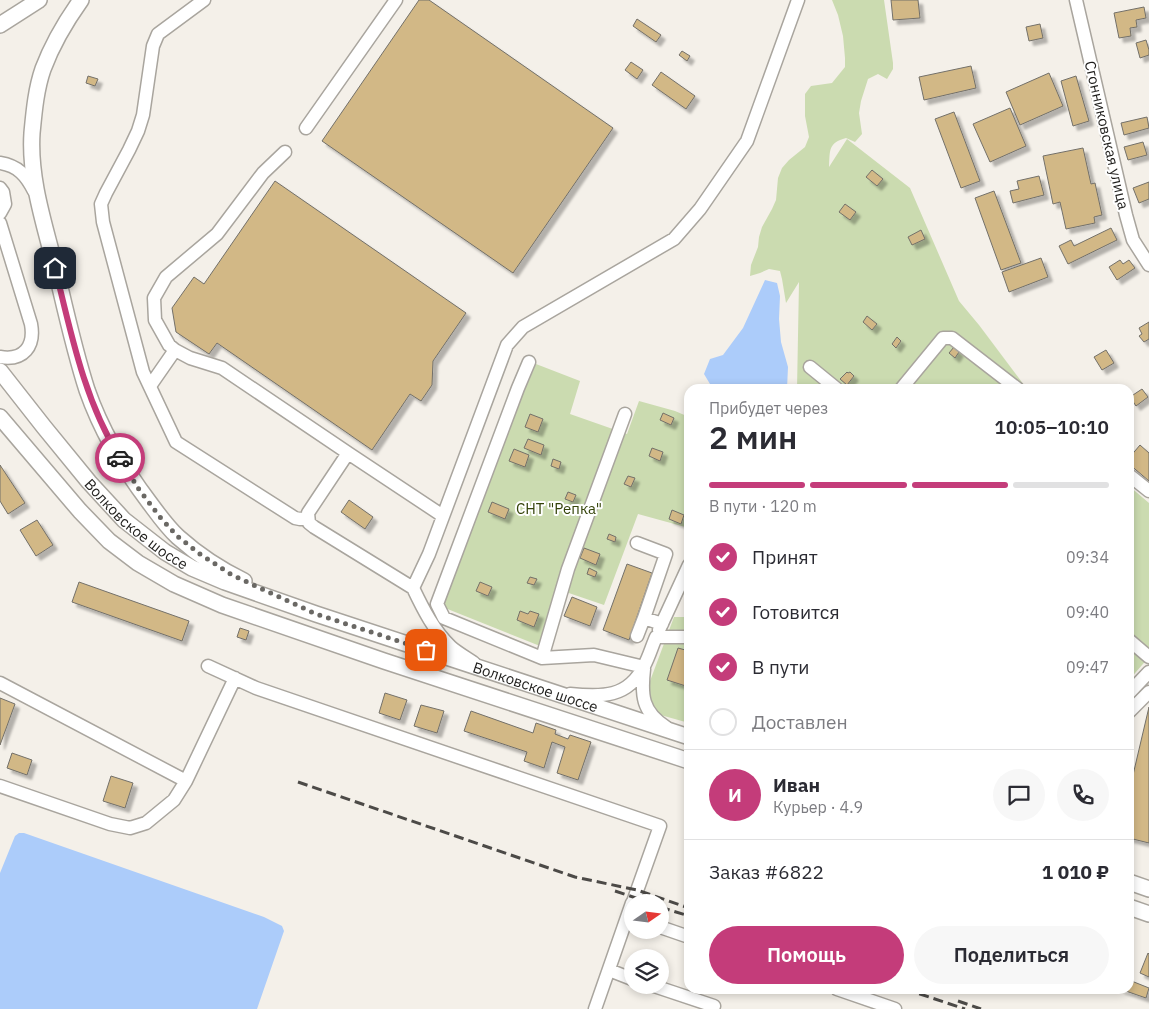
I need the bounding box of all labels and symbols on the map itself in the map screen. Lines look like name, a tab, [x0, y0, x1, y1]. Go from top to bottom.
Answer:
street label: Сгонниковская улица	[1081, 59, 1133, 211]
pin	[34, 247, 76, 289]
courier	[95, 433, 145, 483]
street label: Волковское шоссе	[81, 474, 192, 573]
park label: СНТ "Репка"	[516, 499, 602, 518]
pin	[405, 629, 447, 671]
street label: Волковское шоссе	[471, 657, 601, 716]
north arrow	[624, 894, 669, 939]

